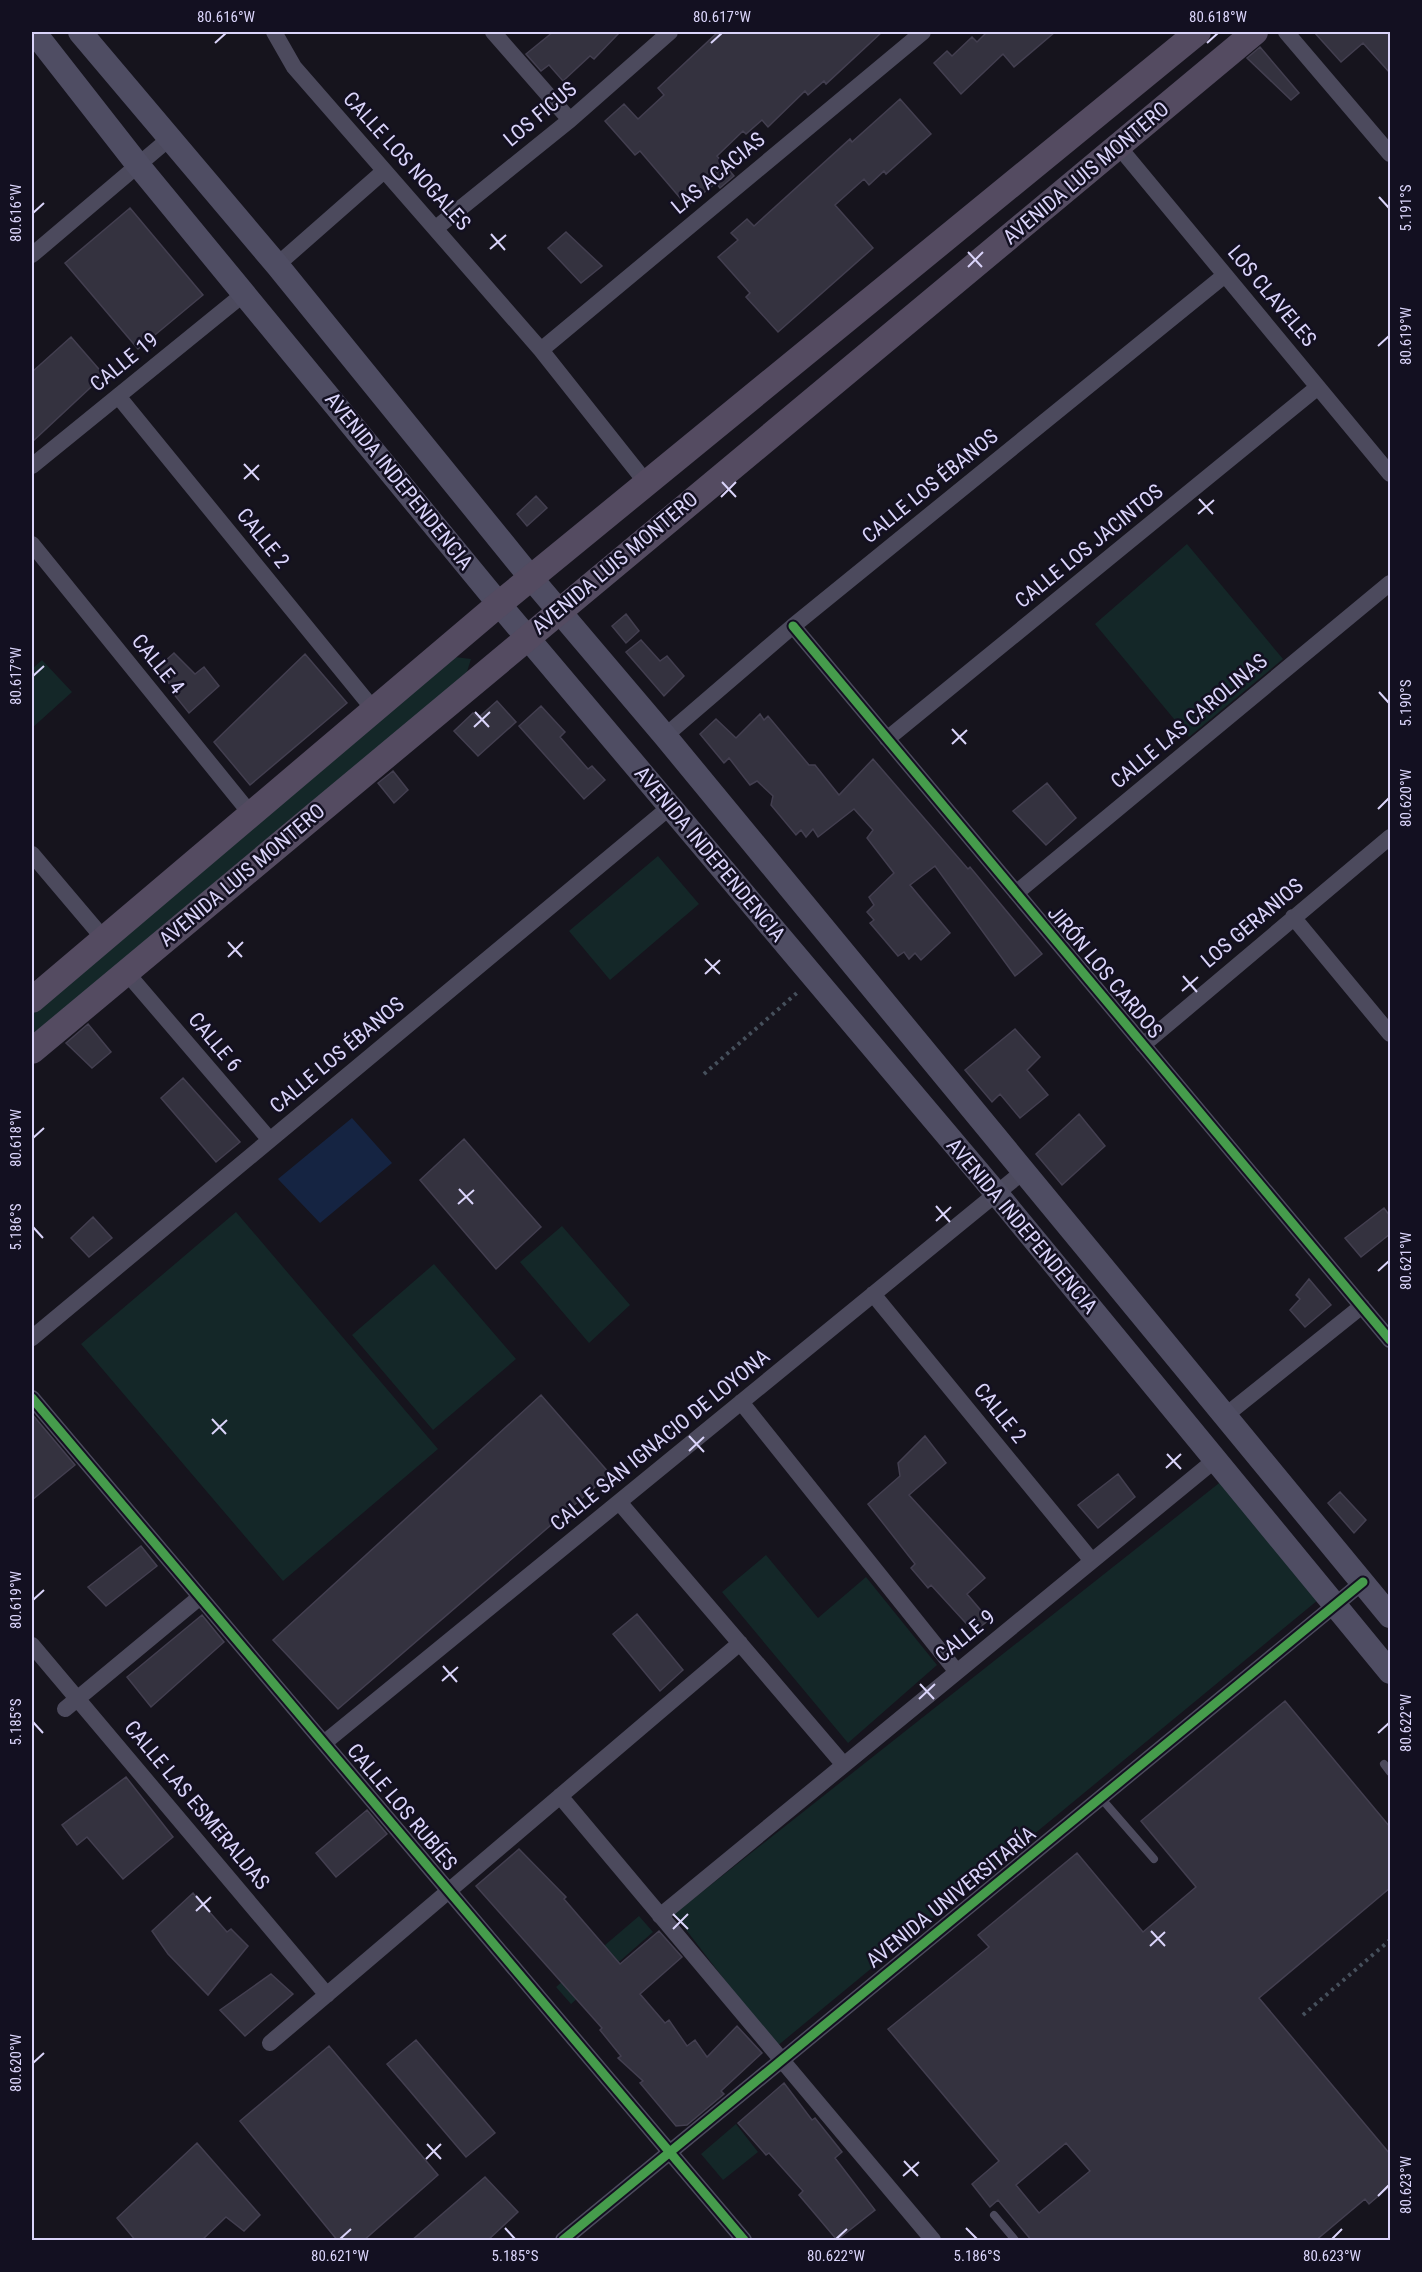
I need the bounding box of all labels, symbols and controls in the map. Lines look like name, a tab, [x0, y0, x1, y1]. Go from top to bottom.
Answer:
text: 80.616°W	[197, 8, 256, 26]
text: 80.617°W	[693, 8, 752, 26]
text: 80.618°W	[1189, 8, 1248, 26]
street label: LOS FICUS	[499, 77, 581, 151]
street label: CALLE LOS NOGALES	[338, 87, 476, 235]
street label: AVENIDA LUIS MONTERO	[998, 97, 1174, 249]
street label: LAS ACACIAS	[667, 127, 770, 219]
text: 80.616°W	[7, 183, 25, 242]
text: 5.191°S	[1397, 184, 1415, 231]
street label: LOS CLAVELES	[1223, 241, 1321, 351]
text: 80.619°W	[1397, 306, 1415, 365]
street label: CALLE 19	[85, 328, 163, 396]
street label: AVENIDA INDEPENDENCIA	[320, 388, 478, 574]
street label: CALLE LOS ÉBANOS	[857, 424, 1003, 548]
street label: CALLE LOS JACINTOS	[1010, 479, 1168, 613]
street label: AVENIDA LUIS MONTERO	[527, 487, 703, 639]
street label: CALLE 2	[232, 503, 294, 573]
street label: CALLE 4	[127, 629, 189, 699]
text: 80.617°W	[7, 646, 25, 705]
street label: CALLE LAS CAROLINAS	[1106, 649, 1272, 793]
text: 5.190°S	[1397, 679, 1415, 726]
street label: AVENIDA INDEPENDENCIA	[630, 762, 790, 946]
text: 80.620°W	[1397, 768, 1415, 827]
street label: AVENIDA LUIS MONTERO	[154, 799, 330, 951]
street label: LOS GERANIOS	[1196, 873, 1308, 973]
street label: JIRÓN LOS CARDOS	[1043, 901, 1167, 1043]
street label: CALLE LOS ÉBANOS	[265, 992, 409, 1118]
street label: CALLE 6	[183, 1008, 247, 1076]
text: 80.618°W	[7, 1108, 25, 1167]
street label: AVENIDA INDEPENDENCIA	[942, 1134, 1102, 1318]
text: 5.186°S	[7, 1203, 25, 1250]
text: 80.621°W	[1397, 1231, 1415, 1290]
street label: CALLE SAN IGNACIO DE LOYONA	[546, 1344, 774, 1536]
street label: CALLE 2	[969, 1378, 1031, 1448]
text: 80.619°W	[7, 1570, 25, 1629]
street label: CALLE 9	[930, 1605, 1000, 1667]
text: 80.622°W	[1397, 1693, 1415, 1752]
text: 5.185°S	[7, 1698, 25, 1745]
street label: CALLE LAS ESMERALDAS	[119, 1716, 275, 1894]
street label: CALLE LOS RUBÍES	[342, 1739, 462, 1875]
street label: AVENIDA UNIVERSITARÍA	[862, 1821, 1040, 1973]
text: 80.620°W	[7, 2033, 25, 2092]
text: 80.623°W	[1397, 2155, 1415, 2214]
text: 80.621°W	[311, 2247, 370, 2265]
text: 5.185°S	[492, 2247, 539, 2265]
text: 80.622°W	[807, 2247, 866, 2265]
text: 5.186°S	[954, 2247, 1001, 2265]
text: 80.623°W	[1303, 2247, 1362, 2265]

